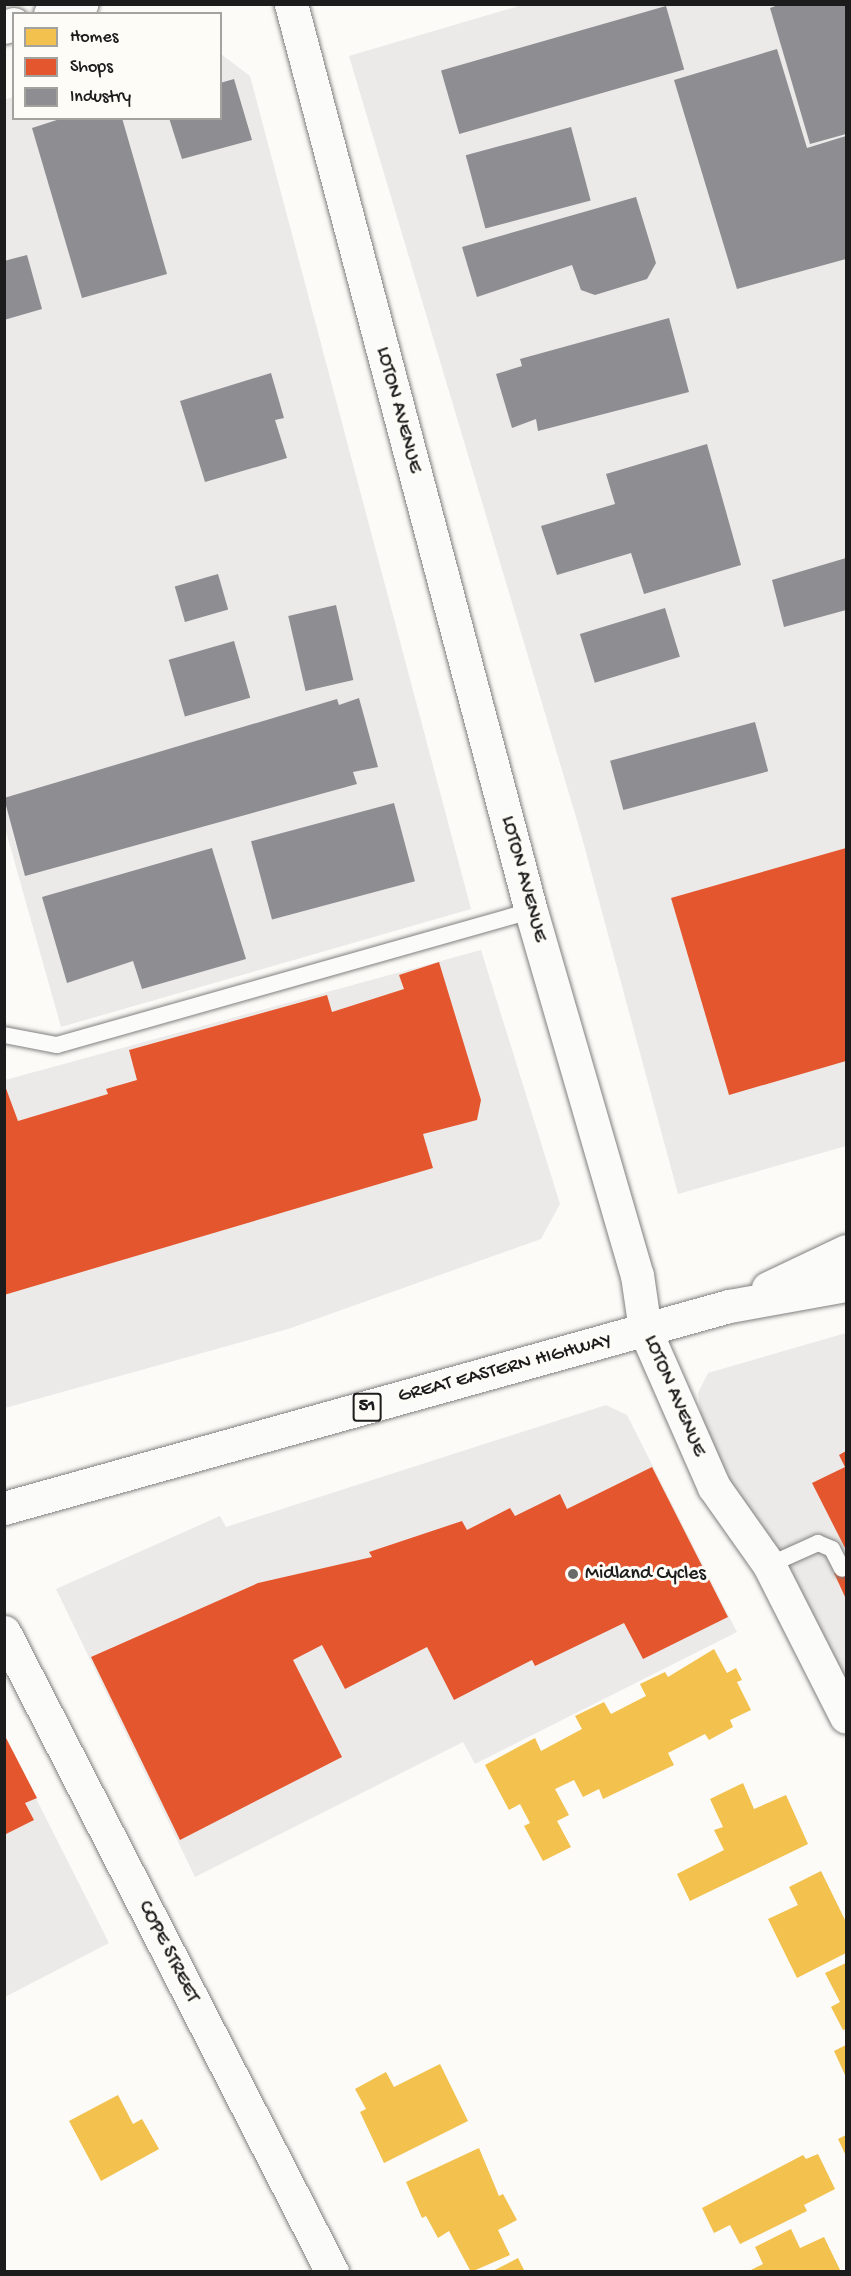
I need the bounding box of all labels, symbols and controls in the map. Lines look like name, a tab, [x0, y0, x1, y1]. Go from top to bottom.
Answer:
legend	[12, 12, 222, 120]
text: Homes	[70, 27, 118, 48]
text: Shops	[70, 57, 113, 78]
text: Industry	[70, 87, 131, 108]
street label: LOTON AVENUE	[370, 344, 426, 476]
street label: LOTON AVENUE	[495, 813, 551, 945]
street label: GREAT EASTERN HIGHWAY	[396, 1329, 614, 1409]
street label: LOTON AVENUE	[638, 1332, 710, 1460]
road number: 51	[352, 1392, 382, 1422]
place label: Midland Cycles	[585, 1562, 706, 1586]
marker: Midland Cycles	[566, 1567, 580, 1581]
street label: COPE STREET	[132, 1897, 204, 2007]

